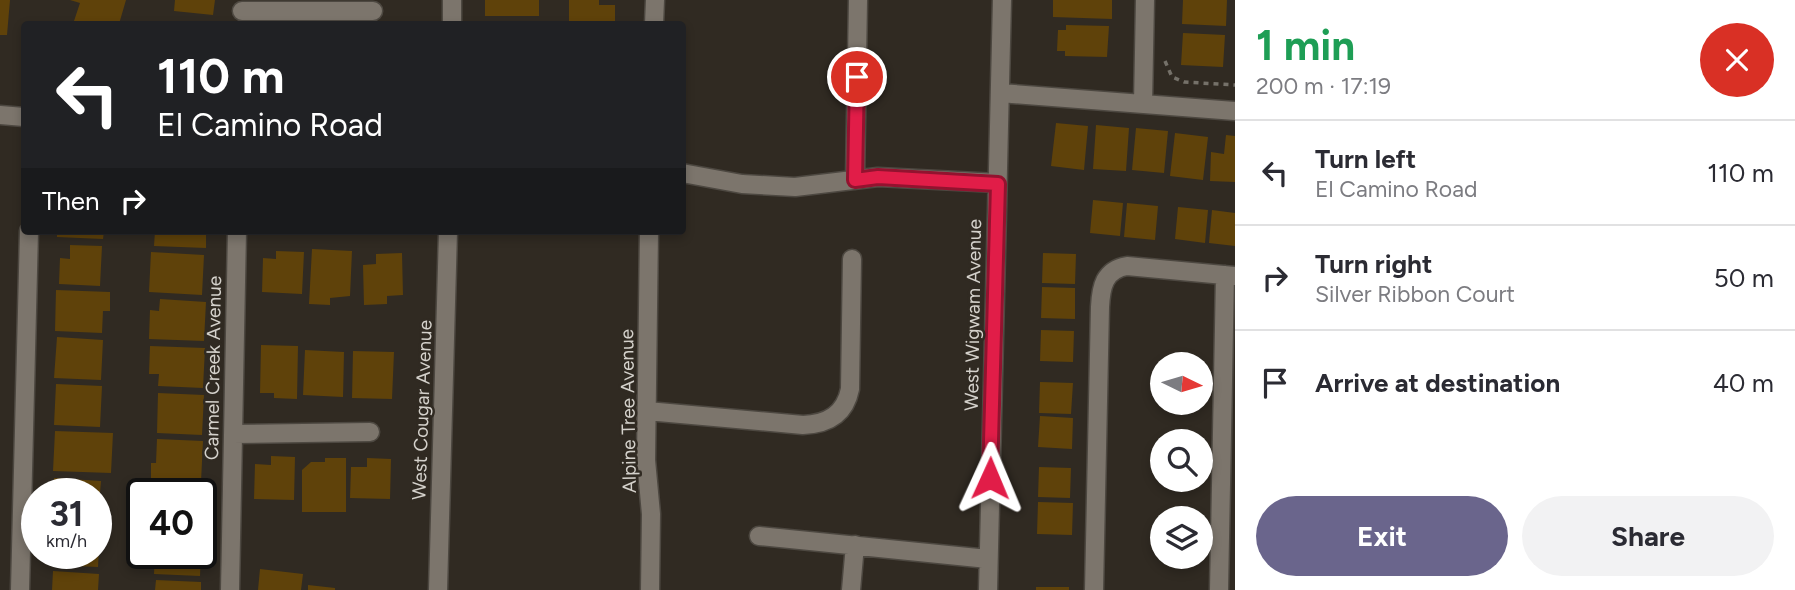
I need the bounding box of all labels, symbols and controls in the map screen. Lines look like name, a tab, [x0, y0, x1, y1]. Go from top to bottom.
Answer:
text: 1 min	[1256, 20, 1355, 71]
button: close	[1700, 23, 1774, 97]
text: 110 m	[157, 46, 285, 105]
pin	[827, 47, 887, 107]
icon: left	[42, 49, 133, 140]
icon: arrive	[838, 58, 876, 96]
text: 200 m · 17:19	[1256, 72, 1391, 100]
text: El Camino Road	[157, 106, 383, 144]
text: Turn left	[1315, 143, 1416, 175]
icon: left	[1256, 154, 1294, 192]
text: 110 m	[1707, 157, 1774, 189]
text: El Camino Road	[1315, 175, 1477, 203]
icon: right	[114, 182, 152, 220]
text: Then	[42, 185, 100, 217]
street label: West Wigwam Avenue	[960, 219, 986, 411]
text: Turn right	[1315, 248, 1432, 280]
icon: right	[1256, 259, 1294, 297]
text: 50 m	[1714, 262, 1774, 294]
street label: Carmel Creek Avenue	[200, 276, 226, 460]
text: Silver Ribbon Court	[1315, 280, 1515, 308]
street label: West Cougar Avenue	[407, 320, 437, 500]
street label: Alpine Tree Avenue	[615, 329, 641, 493]
north arrow	[1150, 352, 1213, 415]
map controls	[1150, 352, 1213, 569]
icon: arrive	[1256, 364, 1294, 402]
text: Arrive at destination	[1315, 367, 1560, 399]
text: 40 m	[1713, 367, 1774, 399]
button: search	[1150, 429, 1213, 492]
position arrow	[953, 441, 1027, 515]
speed limit sign: 40	[126, 478, 217, 569]
text: 31	[49, 493, 84, 535]
button: Exit	[1256, 496, 1508, 576]
button: Share	[1522, 496, 1774, 576]
button: layers	[1150, 506, 1213, 569]
text: km/h	[46, 530, 87, 552]

